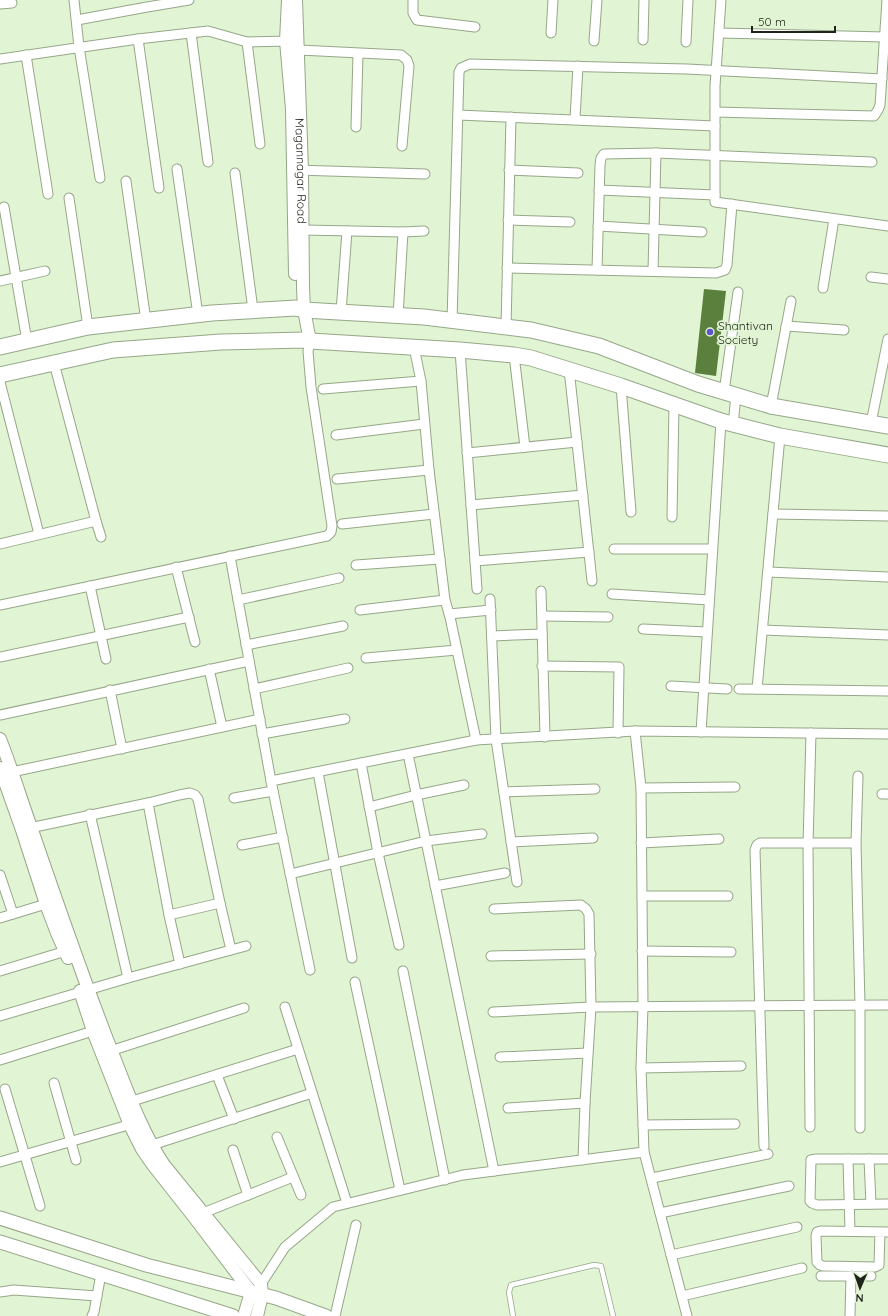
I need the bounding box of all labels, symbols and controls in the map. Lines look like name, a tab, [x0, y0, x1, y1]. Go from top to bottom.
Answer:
scale bar	[752, 8, 835, 34]
text: 50 m	[758, 14, 786, 29]
street label: Magannagar Road	[293, 118, 310, 224]
place label: Shantivan Society	[718, 318, 773, 347]
marker: Shantivan Society	[705, 327, 715, 337]
north arrow	[840, 1268, 880, 1308]
text: N	[855, 1291, 864, 1305]

